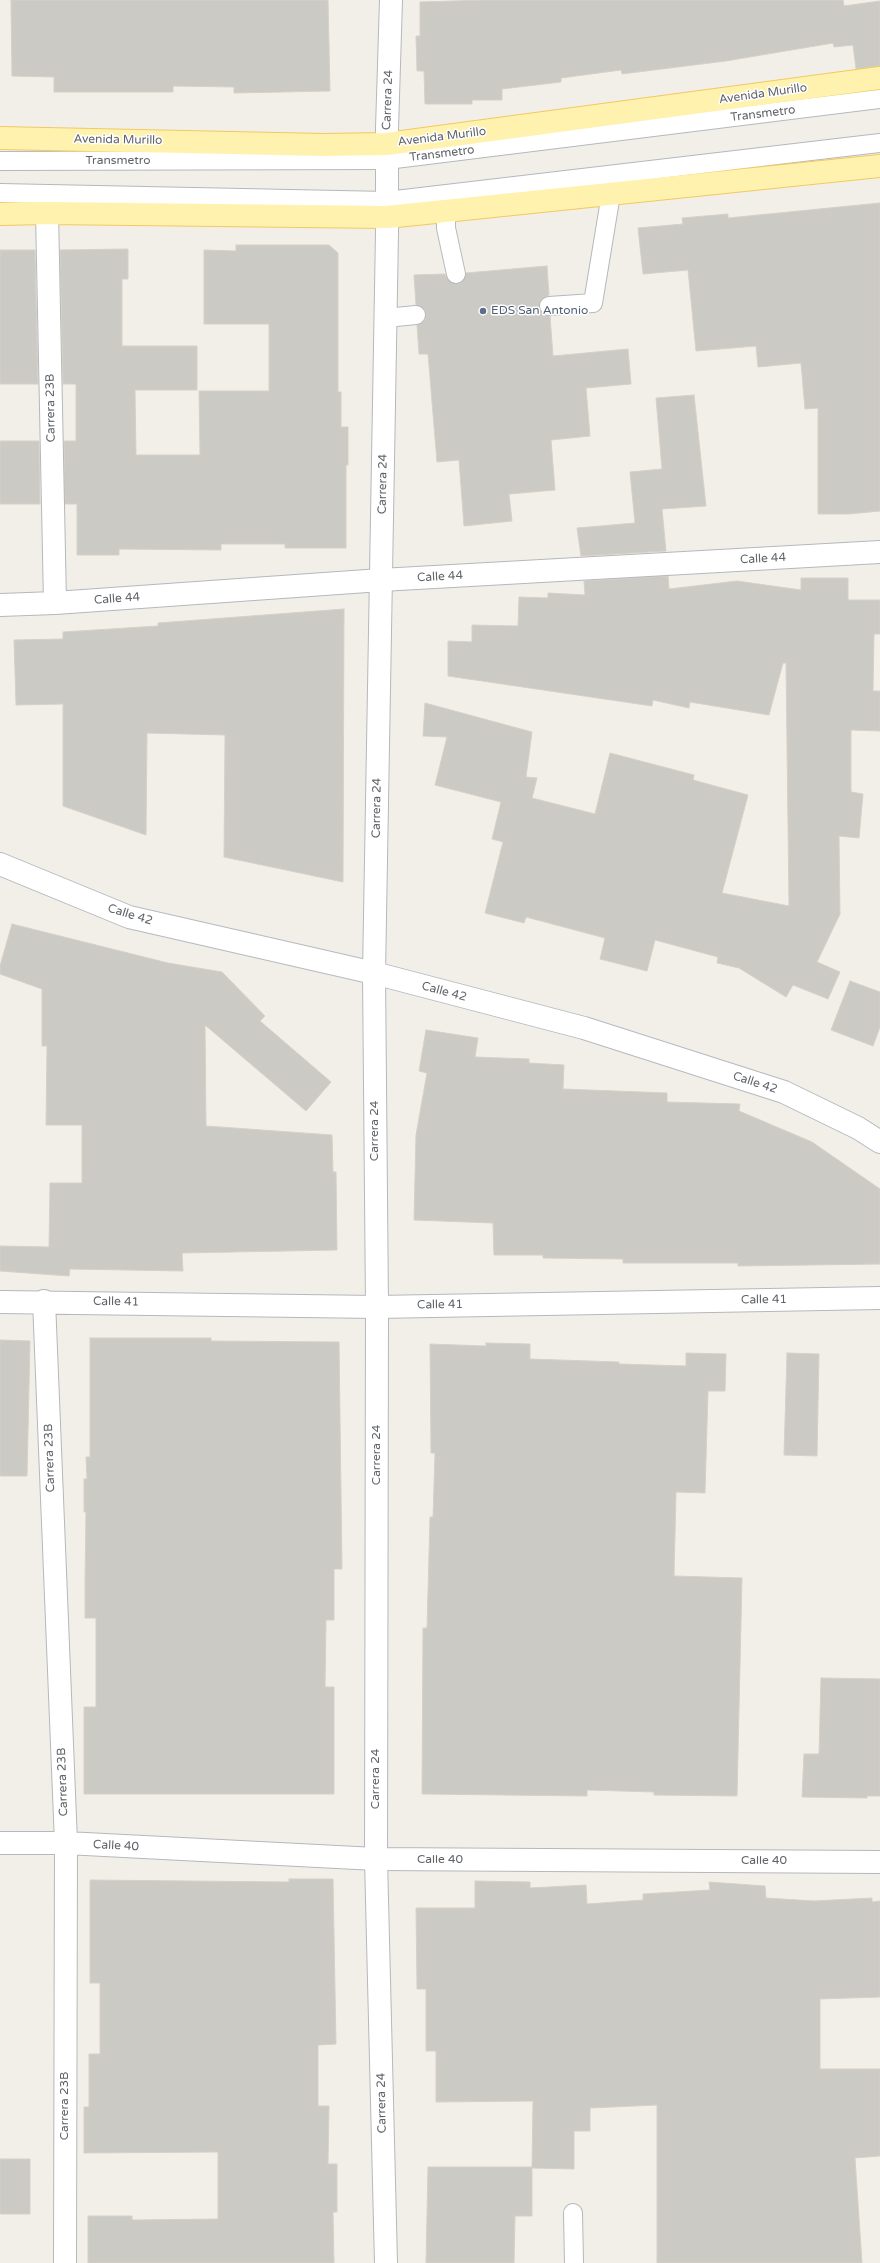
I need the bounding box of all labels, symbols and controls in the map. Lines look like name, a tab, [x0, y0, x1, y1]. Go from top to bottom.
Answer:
street label: Carrera 24	[380, 70, 396, 130]
street label: Avenida Murillo	[718, 81, 808, 107]
street label: Transmetro	[730, 103, 796, 125]
street label: Avenida Murillo	[397, 124, 487, 150]
street label: Avenida Murillo	[73, 132, 163, 148]
street label: Transmetro	[409, 143, 475, 165]
street label: Transmetro	[85, 154, 151, 168]
place label: EDS San Antonio	[491, 304, 588, 318]
marker: EDS San Antonio	[478, 306, 488, 316]
street label: Carrera 23B	[43, 374, 59, 442]
street label: Carrera 24	[375, 454, 391, 514]
street label: Calle 44	[740, 551, 786, 567]
street label: Calle 44	[417, 569, 463, 585]
street label: Calle 44	[94, 590, 140, 608]
street label: Carrera 24	[369, 778, 385, 838]
street label: Calle 42	[106, 901, 154, 929]
street label: Calle 42	[420, 979, 468, 1005]
street label: Calle 42	[731, 1069, 779, 1097]
street label: Carrera 24	[368, 1101, 382, 1161]
street label: Calle 41	[741, 1292, 787, 1308]
street label: Calle 41	[93, 1294, 139, 1310]
street label: Calle 41	[417, 1297, 463, 1313]
street label: Carrera 23B	[42, 1423, 58, 1493]
street label: Carrera 24	[370, 1425, 384, 1485]
street label: Carrera 23B	[55, 1747, 71, 1817]
street label: Carrera 24	[369, 1749, 383, 1809]
street label: Calle 40	[93, 1838, 139, 1854]
street label: Calle 40	[417, 1853, 463, 1867]
street label: Calle 40	[741, 1854, 787, 1868]
street label: Carrera 23B	[58, 2072, 72, 2140]
street label: Carrera 24	[374, 2073, 390, 2133]

